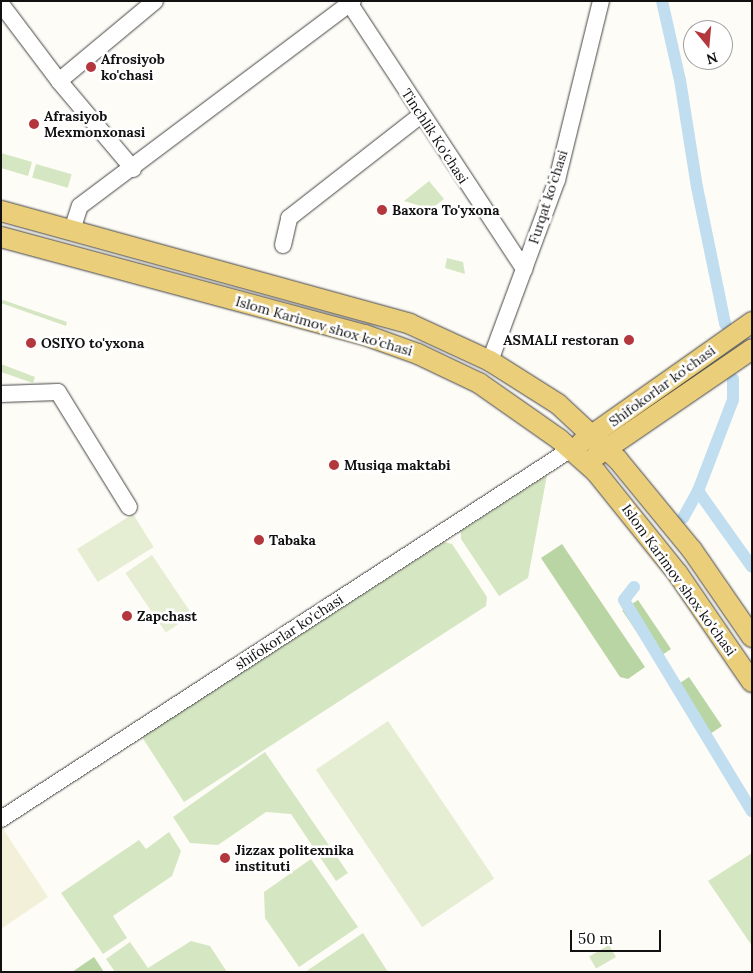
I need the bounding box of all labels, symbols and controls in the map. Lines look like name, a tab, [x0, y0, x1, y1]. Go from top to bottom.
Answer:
north arrow	[683, 20, 733, 70]
text: N	[704, 48, 720, 69]
place label: Afrosiyob ko'chasi	[101, 51, 165, 84]
marker: Afrosiyob ko'chasi	[85, 61, 97, 73]
street label: Tinchlik Ko'chasi	[398, 85, 472, 187]
place label: Afrasiyob Mexmonxonasi	[44, 108, 145, 140]
marker: Afrasiyob Mexmonxonasi	[28, 118, 40, 130]
street label: Furqat ko'chasi	[525, 148, 571, 246]
place label: Baxora To'yxona	[392, 202, 500, 218]
marker: Baxora To'yxona	[376, 204, 388, 216]
street label: Islom Karimov shox ko'chasi	[234, 293, 414, 359]
place label: ASMALI restoran	[503, 332, 619, 348]
marker: ASMALI restoran	[623, 334, 635, 346]
place label: OSIYO to'yxona	[41, 335, 144, 351]
marker: OSIYO to'yxona	[25, 337, 37, 349]
street label: Shifokorlar ko'chasi	[606, 342, 718, 430]
place label: Musiqa maktabi	[344, 457, 451, 473]
marker: Musiqa maktabi	[328, 459, 340, 471]
street label: Islom Karimov shox ko'chasi	[618, 501, 740, 659]
place label: Tabaka	[269, 532, 316, 548]
marker: Tabaka	[253, 534, 265, 546]
street label: shifokorlar ko'chasi	[232, 591, 346, 673]
place label: Zapchast	[137, 608, 197, 624]
marker: Zapchast	[121, 610, 133, 622]
place label: Jizzax politexnika instituti	[235, 842, 354, 874]
marker: Jizzax politexnika instituti	[219, 852, 231, 864]
scale bar	[573, 920, 664, 952]
text: 50 m	[578, 929, 613, 948]

